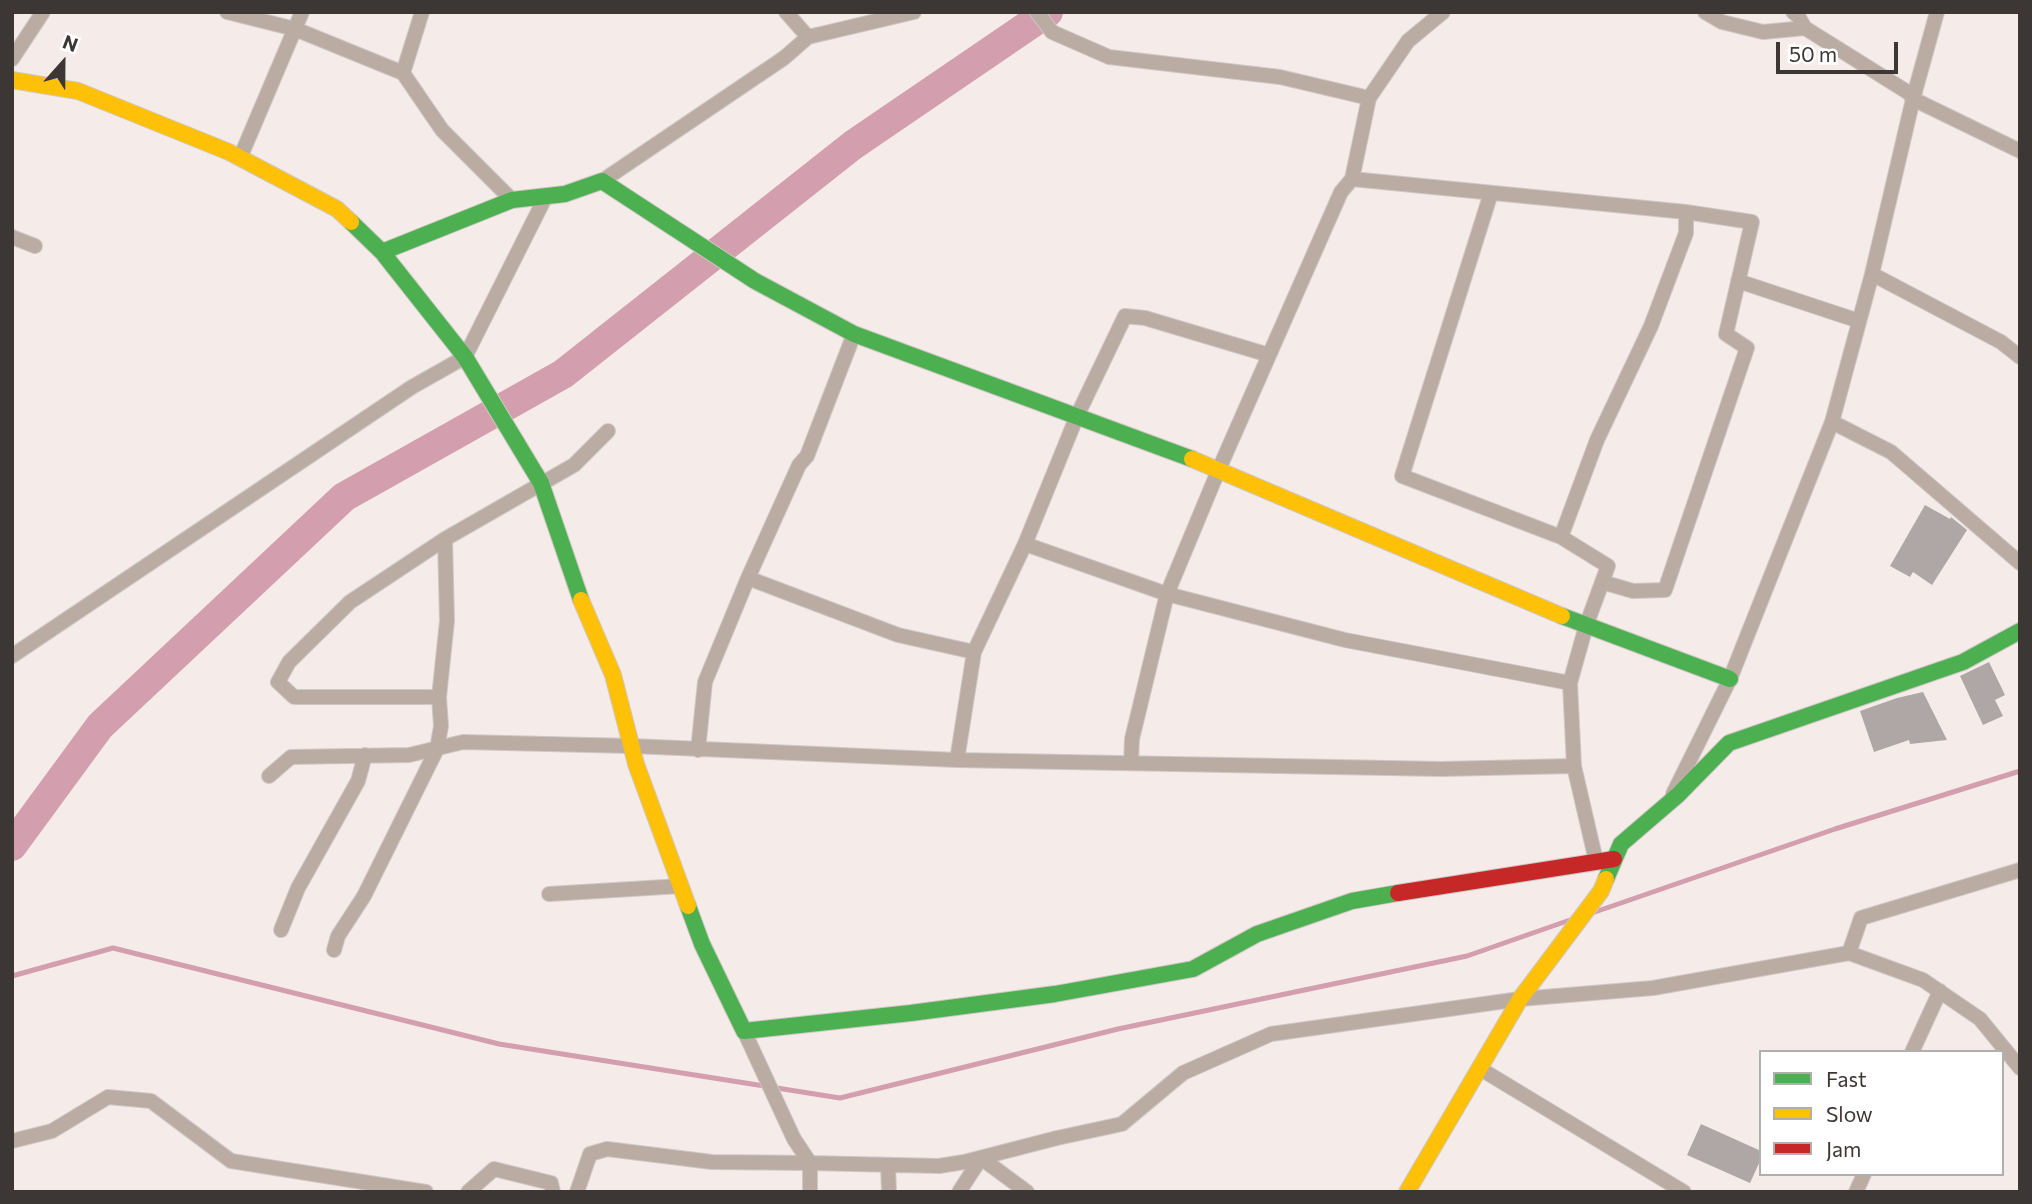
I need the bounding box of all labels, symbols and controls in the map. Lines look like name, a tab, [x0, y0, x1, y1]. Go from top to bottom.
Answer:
north arrow	[28, 28, 98, 98]
scale bar	[1780, 28, 1902, 72]
text: N	[60, 30, 81, 56]
text: 50 m	[1789, 41, 1837, 66]
legend	[1759, 1050, 2004, 1176]
text: Fast	[1826, 1066, 1867, 1091]
text: Slow	[1826, 1101, 1873, 1126]
text: Jam	[1826, 1136, 1861, 1161]

